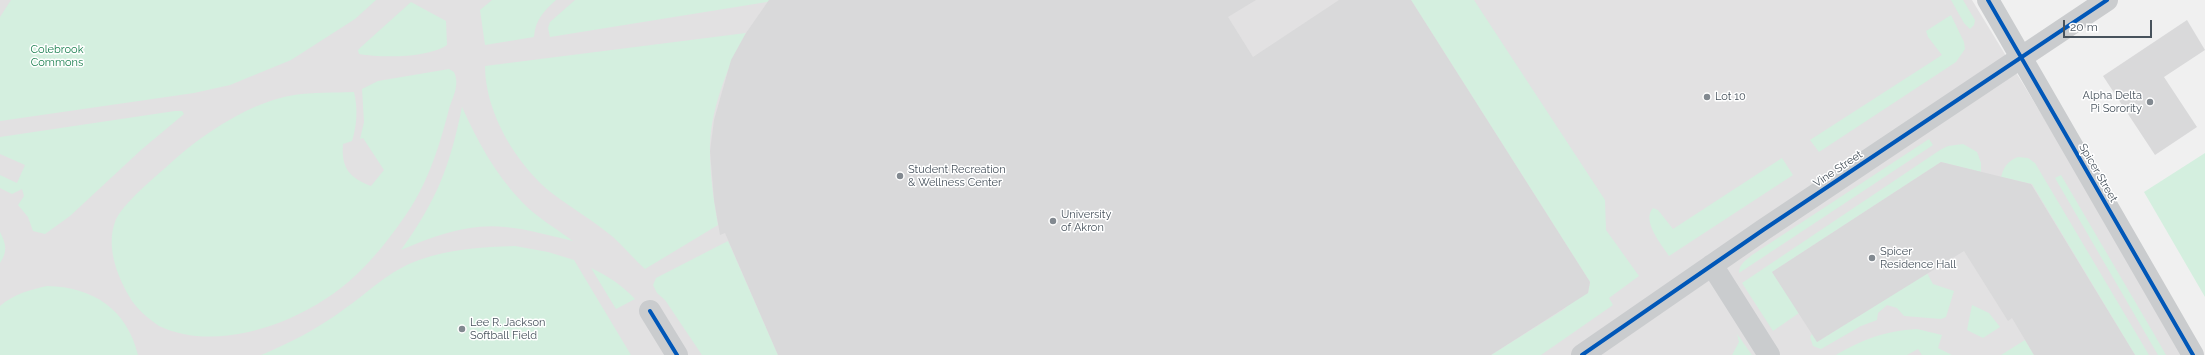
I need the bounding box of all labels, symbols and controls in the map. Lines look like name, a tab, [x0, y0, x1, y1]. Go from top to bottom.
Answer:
scale bar	[2065, 12, 2154, 38]
text: 20 m	[2070, 20, 2098, 34]
park label: Colebrook Commons	[31, 43, 83, 69]
place label: Alpha Delta Pi Sorority	[2083, 89, 2142, 115]
place label: Lot 10	[1715, 90, 1746, 104]
marker: Lot 10	[1702, 92, 1712, 102]
marker: Alpha Delta Pi Sorority	[2145, 97, 2155, 107]
street label: Spicer Street	[2076, 141, 2120, 205]
street label: Vine Street	[1811, 148, 1865, 190]
place label: Student Recreation & Wellness Center	[908, 163, 1006, 189]
marker: Student Recreation & Wellness Center	[895, 171, 905, 181]
place label: University of Akron	[1061, 208, 1111, 234]
marker: University of Akron	[1048, 216, 1058, 226]
place label: Spicer Residence Hall	[1880, 245, 1956, 271]
marker: Spicer Residence Hall	[1867, 253, 1877, 263]
place label: Lee R. Jackson Softball Field	[470, 316, 545, 342]
marker: Lee R. Jackson Softball Field	[457, 324, 467, 334]

